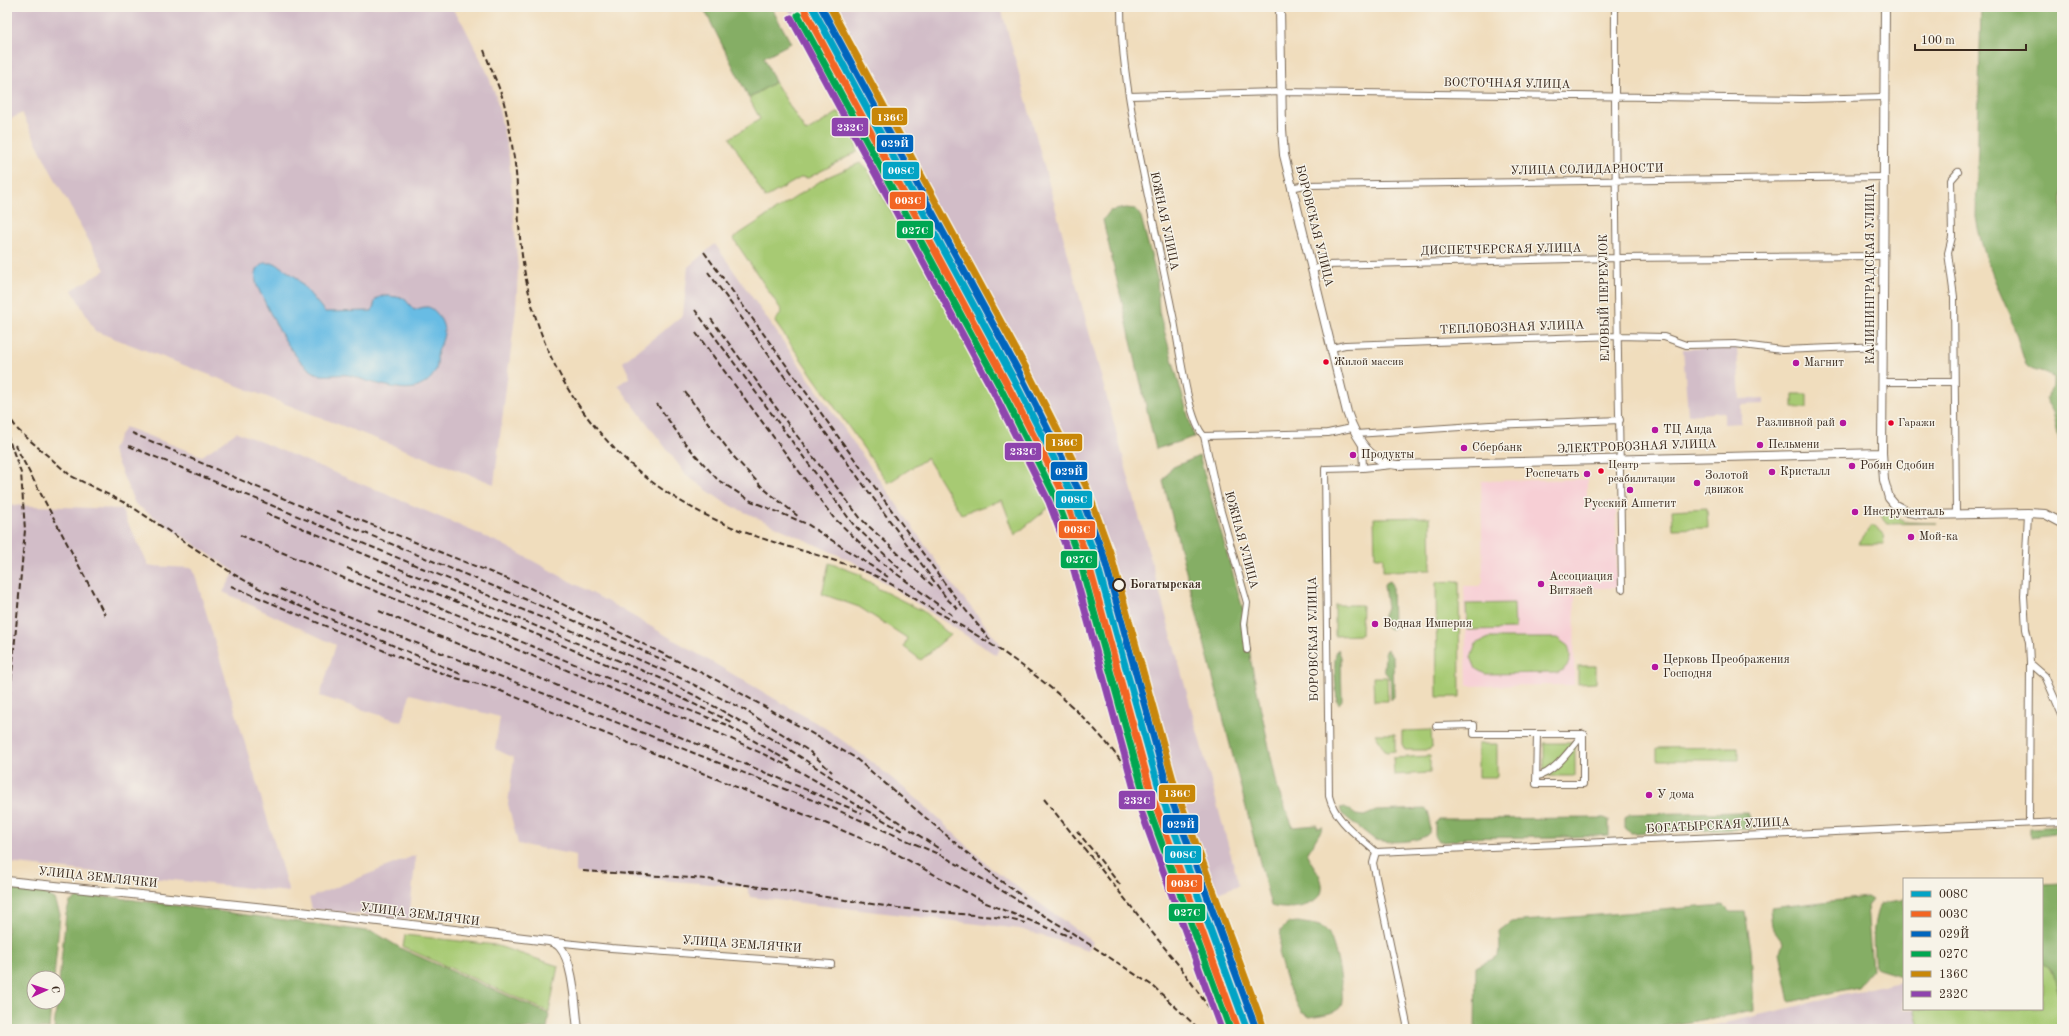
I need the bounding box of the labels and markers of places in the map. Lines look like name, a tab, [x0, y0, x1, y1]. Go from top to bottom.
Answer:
marker: Жилой массив	[1321, 357, 1331, 367]
place label: Жилой массив	[1334, 357, 1404, 368]
place label: Магнит	[1804, 357, 1844, 369]
marker: Магнит	[1791, 358, 1801, 368]
place label: Разливной рай	[1756, 417, 1835, 429]
marker: Разливной рай	[1838, 418, 1848, 428]
marker: Гаражи	[1886, 418, 1896, 428]
place label: Гаражи	[1898, 418, 1935, 429]
place label: ТЦ Аида	[1663, 424, 1712, 436]
marker: ТЦ Аида	[1650, 425, 1660, 435]
place label: Пельмени	[1768, 439, 1819, 451]
marker: Пельмени	[1755, 440, 1765, 450]
place label: Сбербанк	[1472, 442, 1522, 454]
marker: Сбербанк	[1459, 443, 1469, 453]
place label: Продукты	[1361, 449, 1414, 461]
marker: Продукты	[1348, 450, 1358, 460]
place label: Центр реабилитации	[1608, 460, 1676, 485]
place label: Робин Сдобин	[1860, 460, 1935, 472]
marker: Робин Сдобин	[1847, 461, 1857, 471]
marker: Центр реабилитации	[1596, 466, 1606, 476]
place label: Кристалл	[1780, 466, 1830, 478]
marker: Кристалл	[1767, 467, 1777, 477]
place label: Роспечать	[1525, 468, 1579, 480]
marker: Роспечать	[1582, 469, 1592, 479]
place label: Золотой движок	[1705, 470, 1749, 496]
marker: Золотой движок	[1692, 478, 1702, 488]
marker: Русский Аппетит	[1625, 485, 1635, 495]
place label: Русский Аппетит	[1584, 498, 1676, 510]
place label: Инструменталь	[1863, 506, 1945, 518]
marker: Инструменталь	[1850, 507, 1860, 517]
place label: Мой-ка	[1919, 531, 1958, 543]
marker: Мой-ка	[1906, 532, 1916, 542]
place label: Ассоциация Витязей	[1549, 571, 1613, 597]
marker: Богатырская	[1112, 578, 1126, 592]
place label: Богатырская	[1130, 579, 1201, 591]
marker: Ассоциация Витязей	[1536, 579, 1546, 589]
place label: Водная Империя	[1383, 618, 1472, 630]
marker: Водная Империя	[1370, 619, 1380, 629]
place label: Церковь Преображения Господня	[1663, 654, 1790, 680]
marker: Церковь Преображения Господня	[1650, 662, 1660, 672]
place label: У дома	[1657, 789, 1694, 801]
marker: У дома	[1644, 790, 1654, 800]

